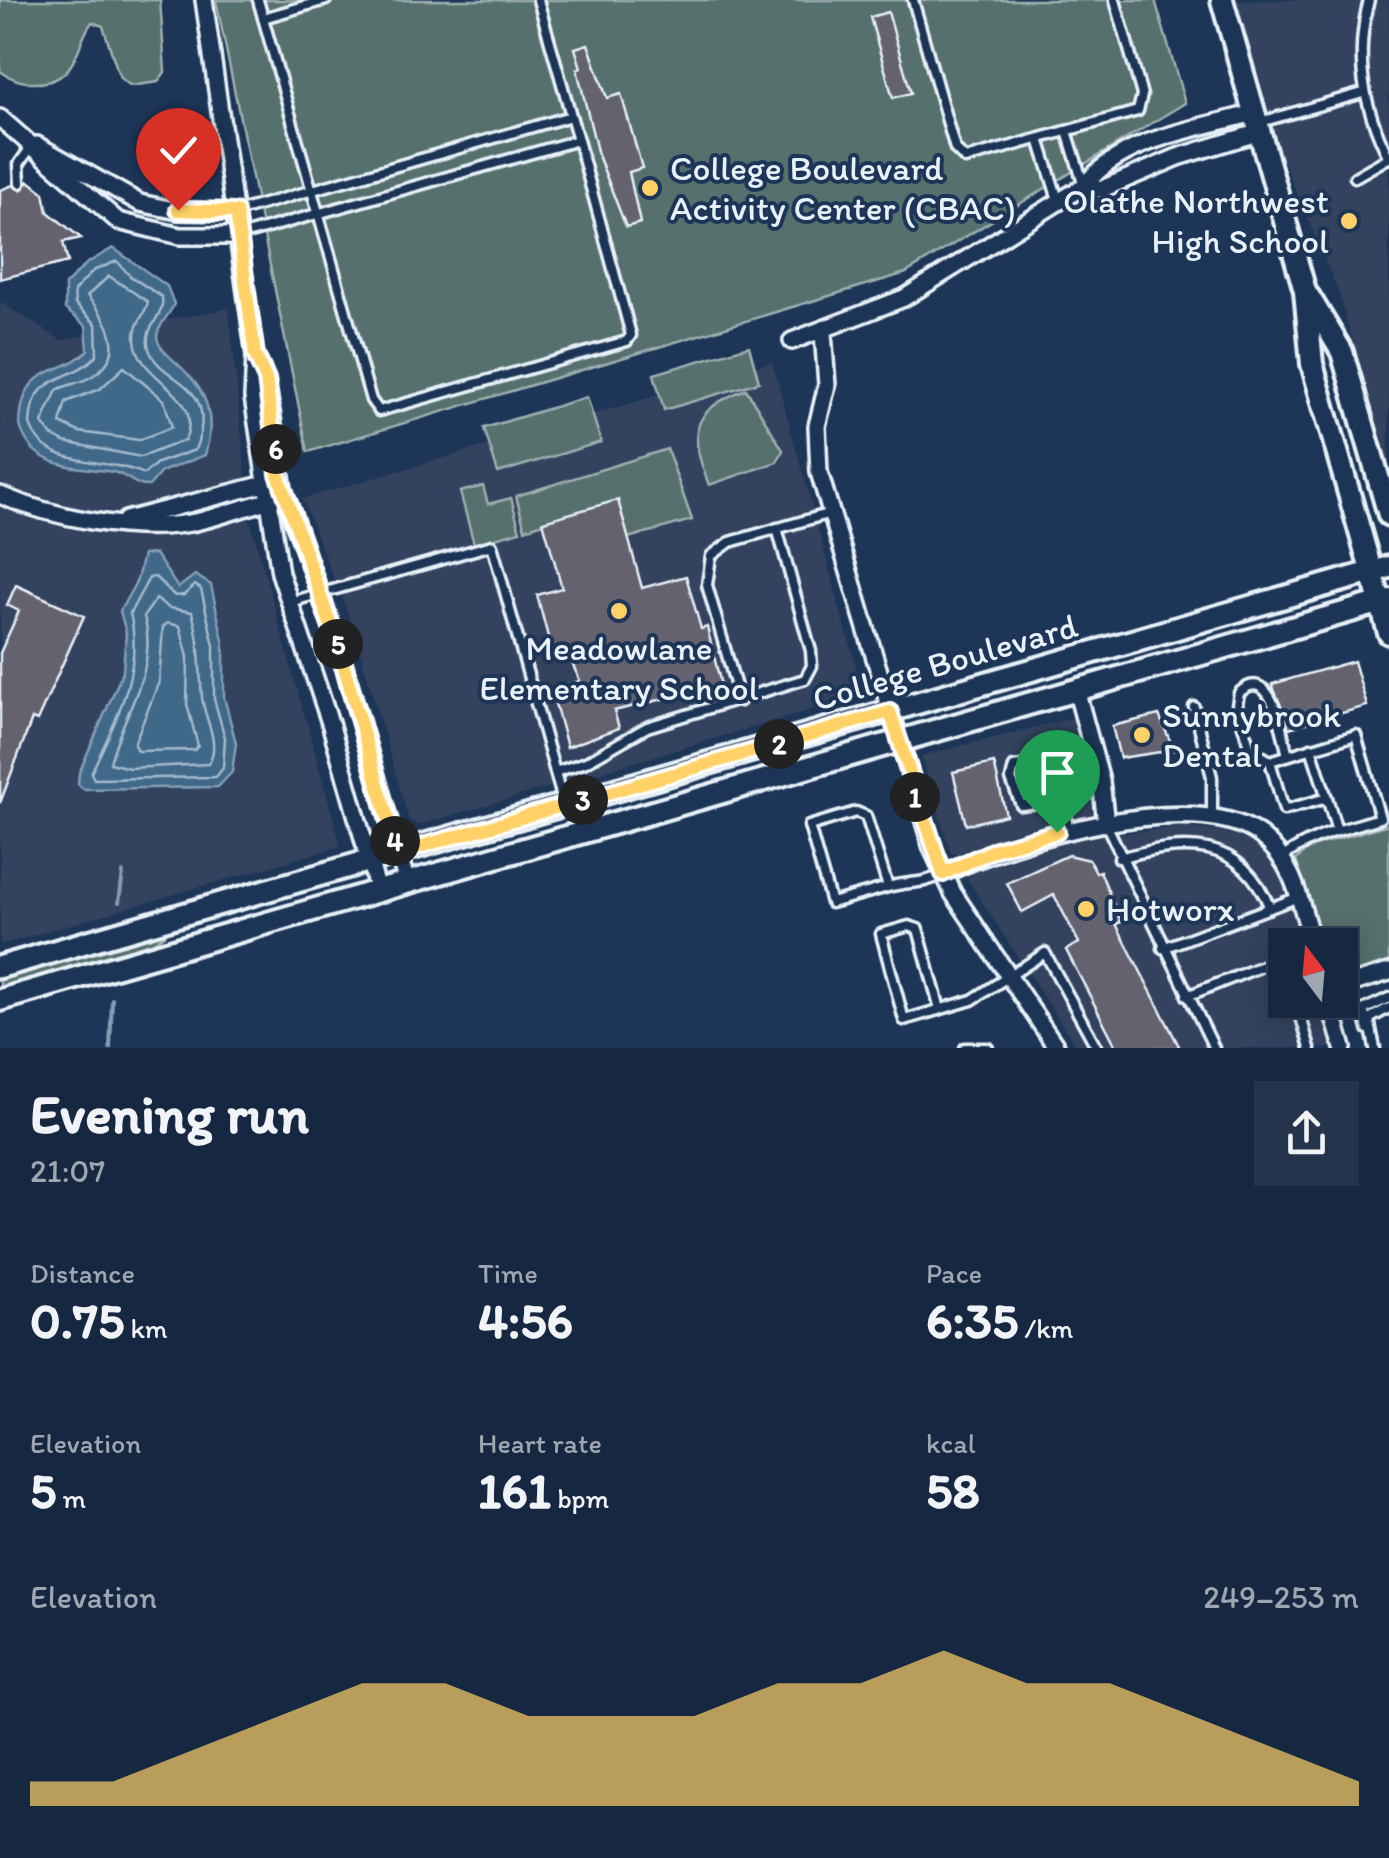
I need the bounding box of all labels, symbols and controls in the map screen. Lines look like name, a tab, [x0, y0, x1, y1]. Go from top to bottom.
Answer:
pin	[136, 108, 221, 211]
icon: check	[151, 123, 206, 178]
place label: College Boulevard Activity Center (CBAC)	[670, 147, 1016, 229]
marker: College Boulevard Activity Center (CBAC)	[639, 177, 661, 199]
place label: Olathe Northwest High School	[1063, 180, 1329, 262]
marker: Olathe Northwest High School	[1338, 210, 1360, 232]
pin: 6	[251, 424, 301, 474]
text: 6	[269, 432, 283, 466]
marker: Meadowlane Elementary School	[608, 600, 630, 622]
street label: College Boulevard	[808, 604, 1082, 720]
pin: 5	[313, 619, 363, 669]
text: 5	[331, 627, 345, 661]
place label: Meadowlane Elementary School	[479, 627, 759, 709]
place label: Sunnybrook Dental	[1162, 694, 1341, 776]
pin: 2	[754, 719, 804, 769]
marker: Sunnybrook Dental	[1131, 724, 1153, 746]
text: 2	[772, 727, 786, 761]
pin	[1015, 730, 1100, 833]
icon: arrive	[1030, 745, 1085, 800]
pin: 1	[890, 772, 940, 822]
pin: 3	[558, 775, 608, 825]
text: 1	[909, 780, 922, 814]
text: 3	[575, 783, 591, 817]
pin: 4	[370, 816, 420, 866]
text: 4	[387, 824, 403, 858]
place label: Hotworx	[1106, 888, 1235, 930]
marker: Hotworx	[1075, 898, 1097, 920]
north arrow	[1268, 928, 1358, 1018]
map controls	[1268, 928, 1358, 1018]
text: Evening run	[30, 1081, 309, 1147]
button: share	[1254, 1081, 1359, 1186]
text: 21:07	[30, 1152, 105, 1190]
text: Distance	[30, 1256, 135, 1290]
text: Time	[478, 1256, 538, 1290]
text: Pace	[926, 1256, 982, 1290]
text: 0.75	[30, 1290, 124, 1351]
text: 4:56	[478, 1290, 573, 1351]
text: 6:35	[926, 1290, 1018, 1351]
text: km	[124, 1311, 167, 1345]
text: /km	[1018, 1311, 1073, 1345]
text: Elevation	[30, 1426, 141, 1460]
text: Heart rate	[478, 1426, 602, 1460]
text: kcal	[926, 1426, 976, 1460]
text: 5	[30, 1460, 56, 1521]
text: 161	[478, 1460, 551, 1521]
text: 58	[926, 1460, 980, 1521]
text: m	[56, 1481, 86, 1515]
text: bpm	[551, 1481, 609, 1515]
text: Elevation	[30, 1578, 157, 1616]
text: 249–253 m	[1203, 1578, 1359, 1616]

